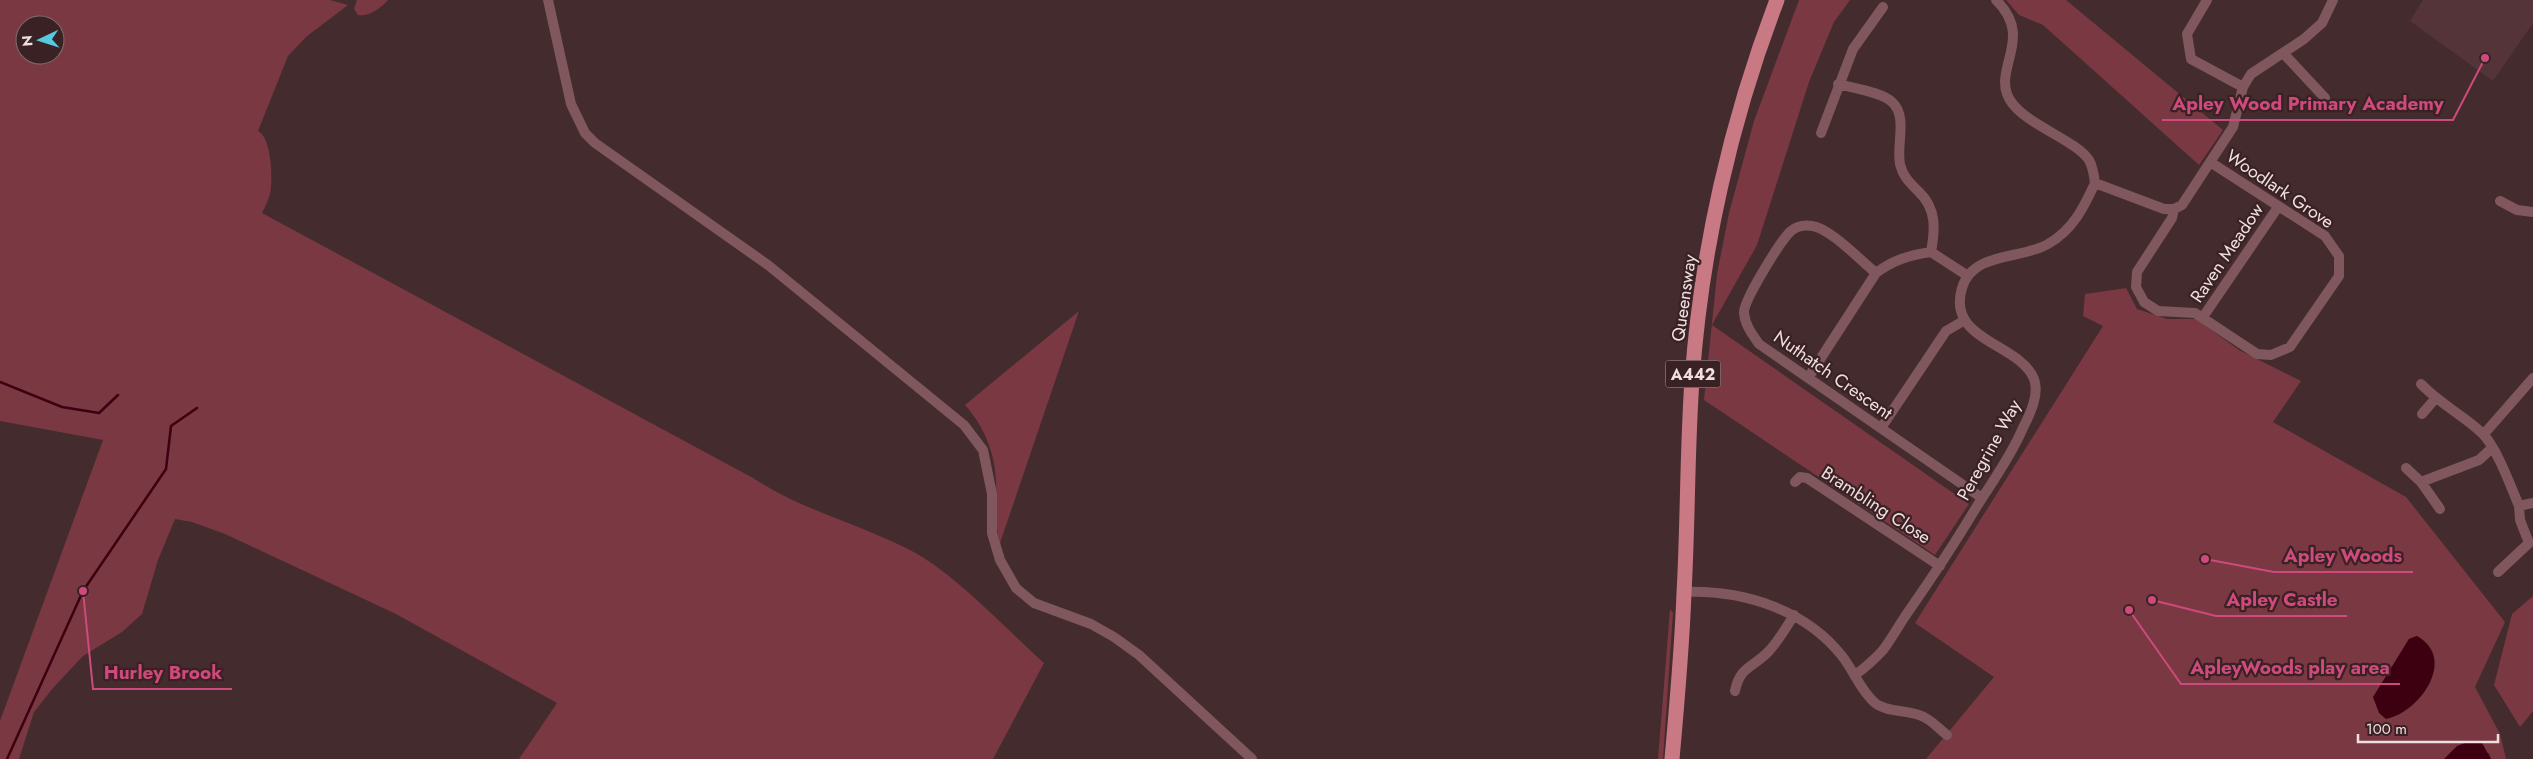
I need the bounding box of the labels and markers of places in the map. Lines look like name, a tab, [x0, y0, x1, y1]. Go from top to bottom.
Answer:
callout: Apley Wood Primary Academy	[2162, 86, 2453, 120]
callout: Apley Woods	[2274, 538, 2413, 572]
callout: Apley Castle	[2216, 582, 2347, 616]
callout: ApleyWoods play area	[2181, 650, 2400, 684]
callout: Hurley Brook	[93, 655, 232, 689]

